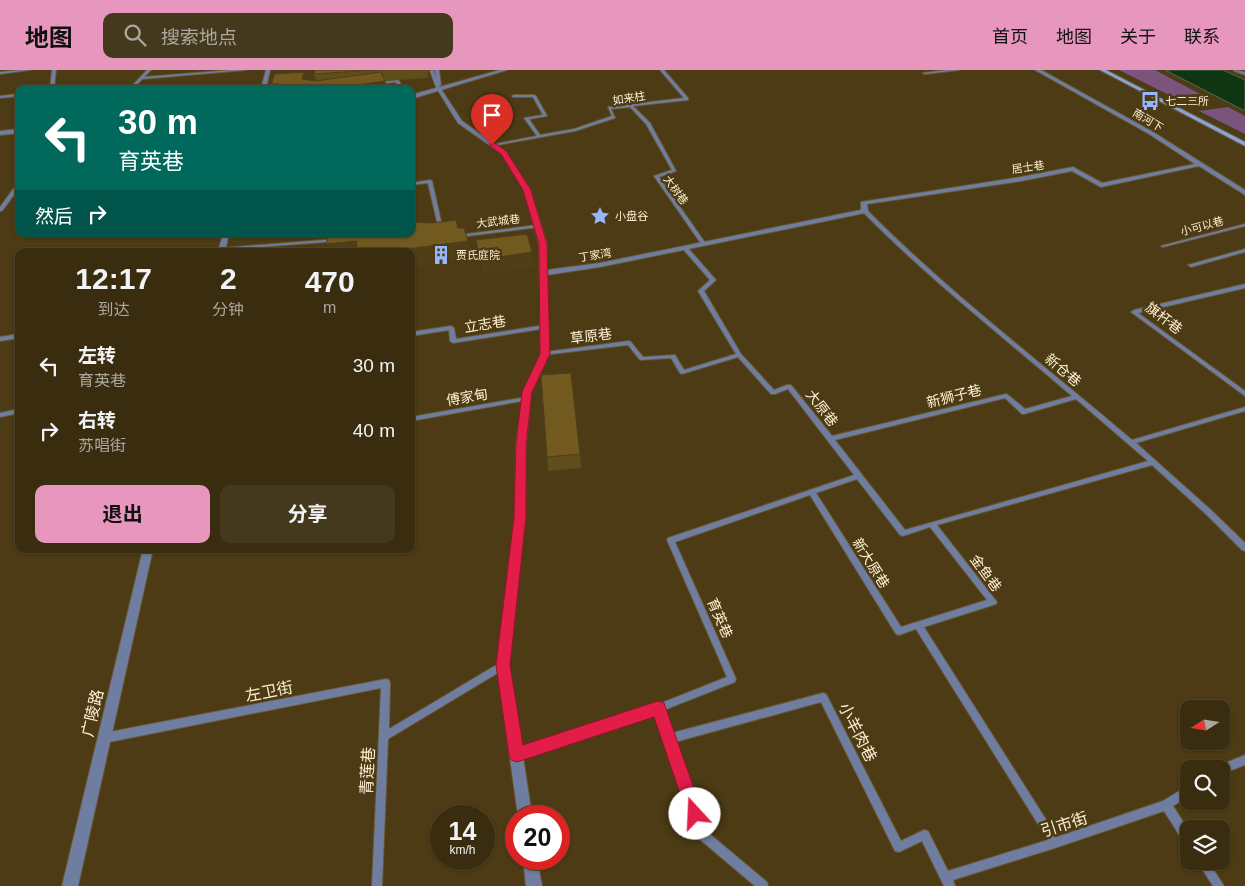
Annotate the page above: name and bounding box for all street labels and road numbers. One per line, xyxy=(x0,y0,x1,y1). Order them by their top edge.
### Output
street label: 如来柱 xyxy=(612,89,646,107)
street label: 南河下 xyxy=(1131,106,1165,134)
street label: 居士巷 xyxy=(1011,159,1045,175)
street label: 大树巷 xyxy=(661,173,691,207)
street label: 大武城巷 xyxy=(475,212,521,230)
street label: 小可以巷 xyxy=(1179,215,1225,237)
street label: 丁家湾 xyxy=(578,246,612,264)
street label: 旗杆巷 xyxy=(1142,299,1186,337)
street label: 立志巷 xyxy=(463,313,507,335)
street label: 草原巷 xyxy=(569,326,613,346)
street label: 新仓巷 xyxy=(1042,350,1084,390)
street label: 新狮子巷 xyxy=(925,381,983,411)
street label: 傅家甸 xyxy=(445,385,489,409)
street label: 大原巷 xyxy=(803,387,841,429)
street label: 新大原巷 xyxy=(849,535,893,591)
street label: 金鱼巷 xyxy=(967,551,1005,595)
street label: 育英巷 xyxy=(704,596,736,640)
street label: 左卫街 xyxy=(244,679,294,704)
street label: 广陵路 xyxy=(79,688,106,738)
street label: 小羊肉巷 xyxy=(835,700,880,765)
street label: 青莲巷 xyxy=(358,747,377,795)
street label: 引市街 xyxy=(1039,809,1090,840)

